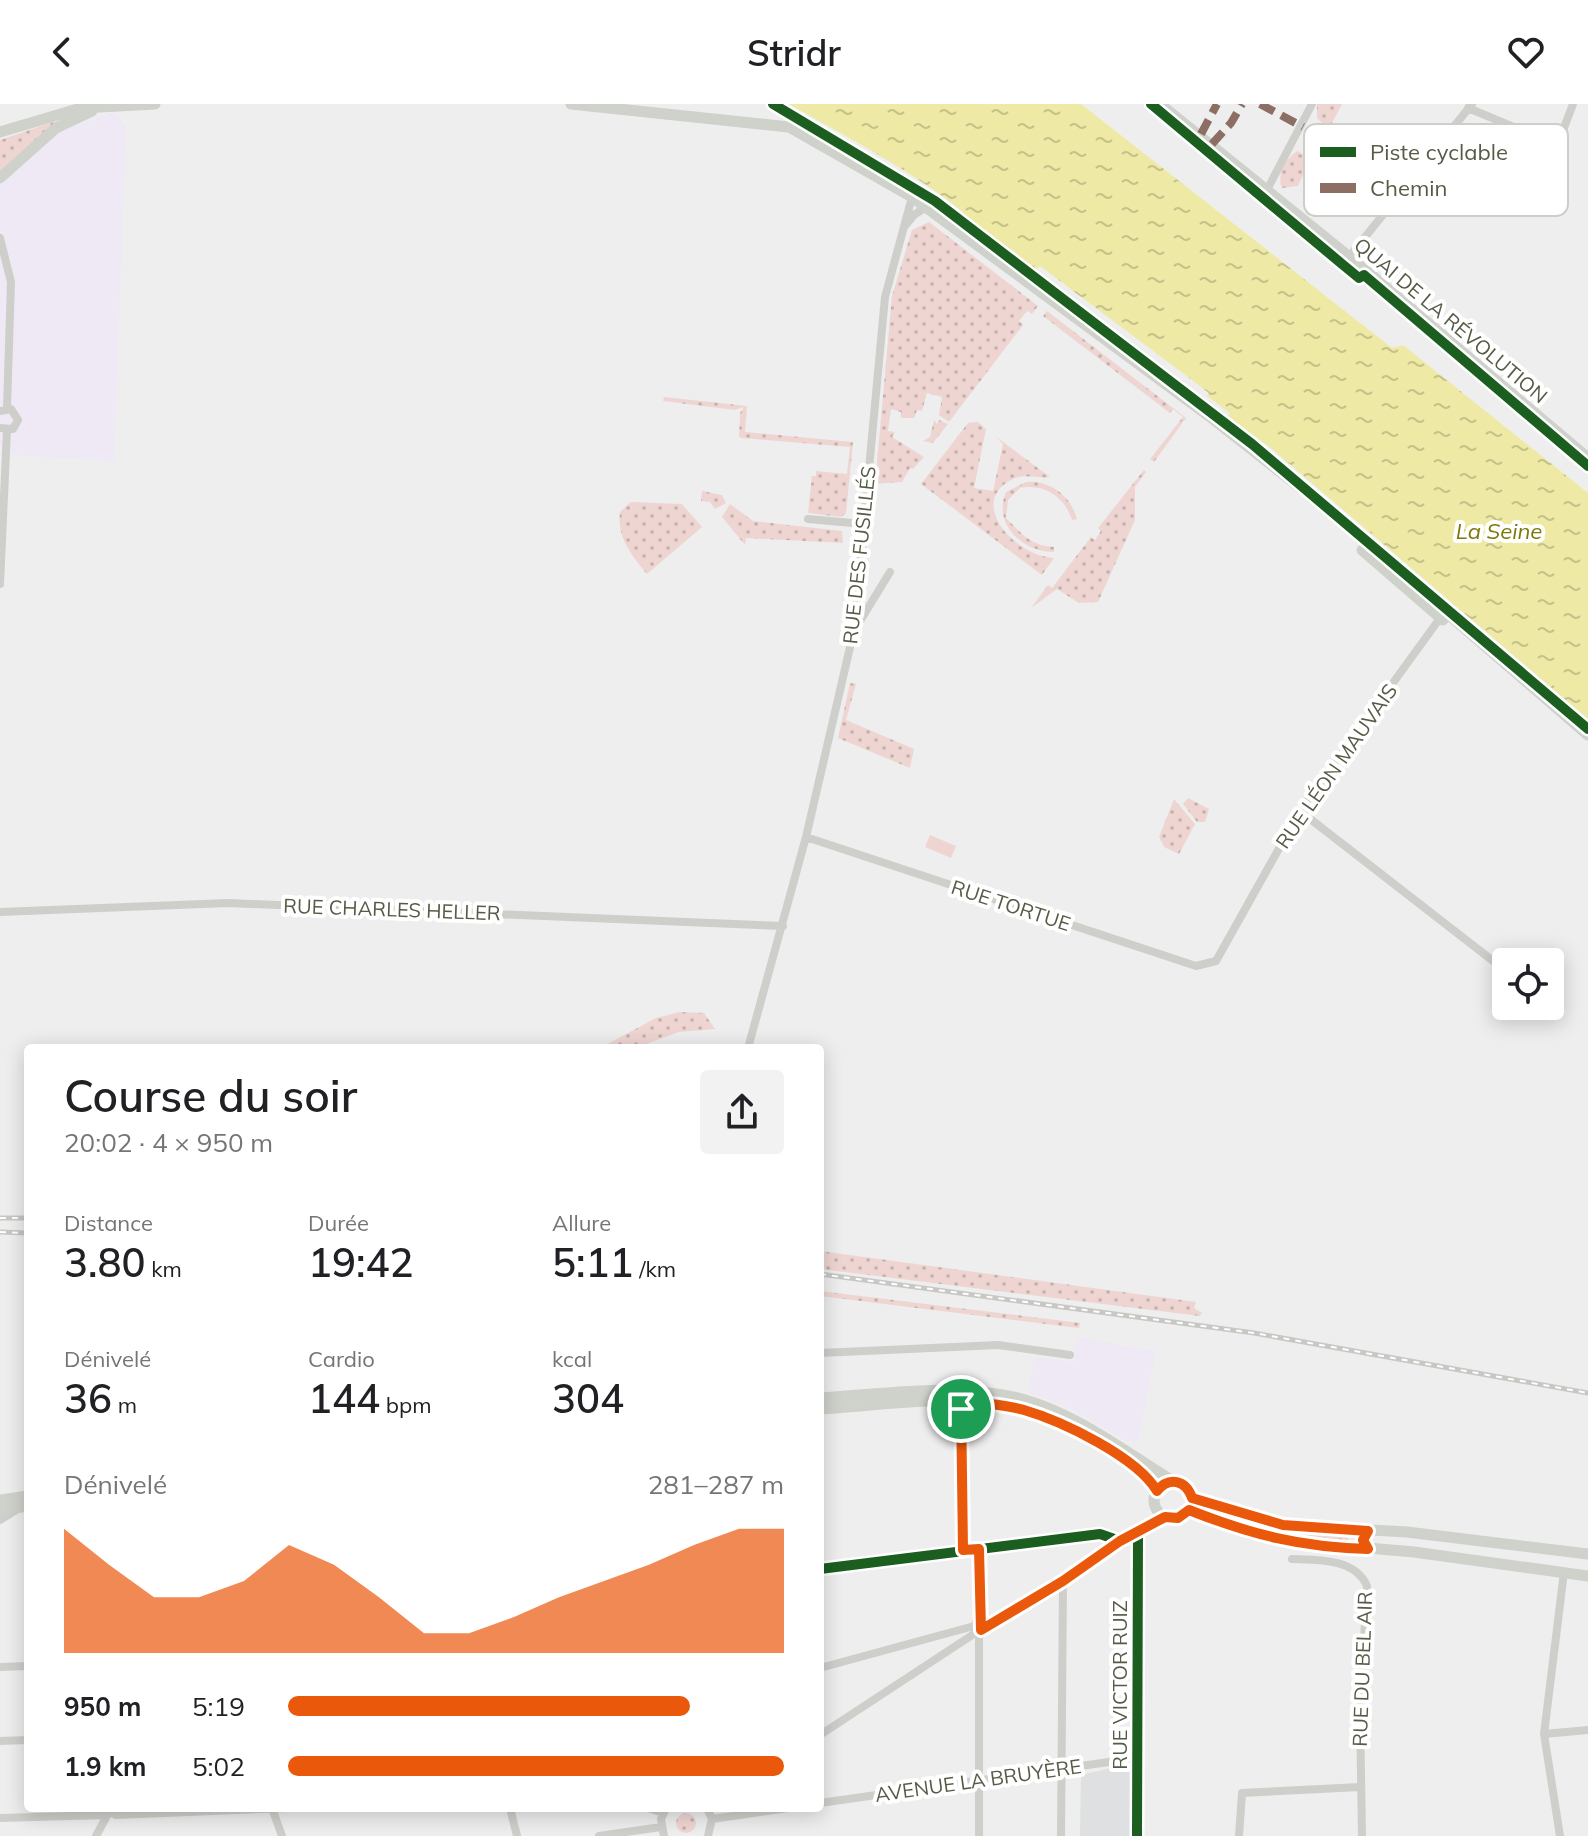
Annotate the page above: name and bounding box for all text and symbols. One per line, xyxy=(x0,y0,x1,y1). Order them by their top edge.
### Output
icon: back xyxy=(40,30,84,74)
text: Stridr xyxy=(747,30,841,75)
icon: heart xyxy=(1504,30,1548,74)
legend xyxy=(1304,124,1568,216)
text: Piste cyclable xyxy=(1370,138,1508,166)
text: Chemin xyxy=(1370,174,1447,202)
street label: QUAI DE LA RÉVOLUTION xyxy=(1349,232,1553,408)
street label: RUE DES FUSILLÉS xyxy=(837,465,881,645)
water label: La Seine xyxy=(1456,517,1542,545)
street label: RUE LÉON MAUVAIS xyxy=(1270,679,1402,853)
street label: RUE TORTUE xyxy=(948,874,1074,936)
street label: RUE CHARLES HELLER xyxy=(283,893,501,925)
map controls xyxy=(1492,948,1564,1020)
button: locate xyxy=(1492,948,1564,1020)
text: Course du soir xyxy=(64,1068,357,1123)
button: share xyxy=(700,1070,784,1154)
text: 20:02 · 4 × 950 m xyxy=(64,1126,273,1159)
text: Distance xyxy=(64,1209,153,1237)
text: Durée xyxy=(308,1209,369,1237)
text: Allure xyxy=(552,1209,611,1237)
text: 3.80 xyxy=(64,1237,145,1287)
text: 19:42 xyxy=(308,1237,413,1287)
text: 5:11 xyxy=(552,1237,633,1287)
text: km xyxy=(145,1255,182,1283)
text: /km xyxy=(633,1255,676,1283)
text: Dénivelé xyxy=(64,1345,151,1373)
text: Cardio xyxy=(308,1345,375,1373)
text: kcal xyxy=(552,1345,592,1373)
text: 36 xyxy=(64,1373,112,1423)
text: 144 xyxy=(308,1373,380,1423)
text: 304 xyxy=(552,1373,624,1423)
pin xyxy=(927,1375,995,1443)
icon: arrive xyxy=(939,1387,983,1431)
text: m xyxy=(112,1391,137,1419)
text: bpm xyxy=(380,1391,431,1419)
text: Dénivelé xyxy=(64,1468,167,1501)
text: 281–287 m xyxy=(648,1468,784,1501)
street label: RUE DU BEL AIR xyxy=(1347,1591,1377,1747)
street label: RUE VICTOR RUIZ xyxy=(1107,1600,1132,1770)
text: 950 m xyxy=(64,1690,141,1723)
text: 5:19 xyxy=(192,1690,245,1723)
text: 1.9 km xyxy=(64,1750,147,1783)
text: 5:02 xyxy=(192,1750,245,1783)
street label: AVENUE LA BRUYÈRE xyxy=(873,1753,1083,1807)

